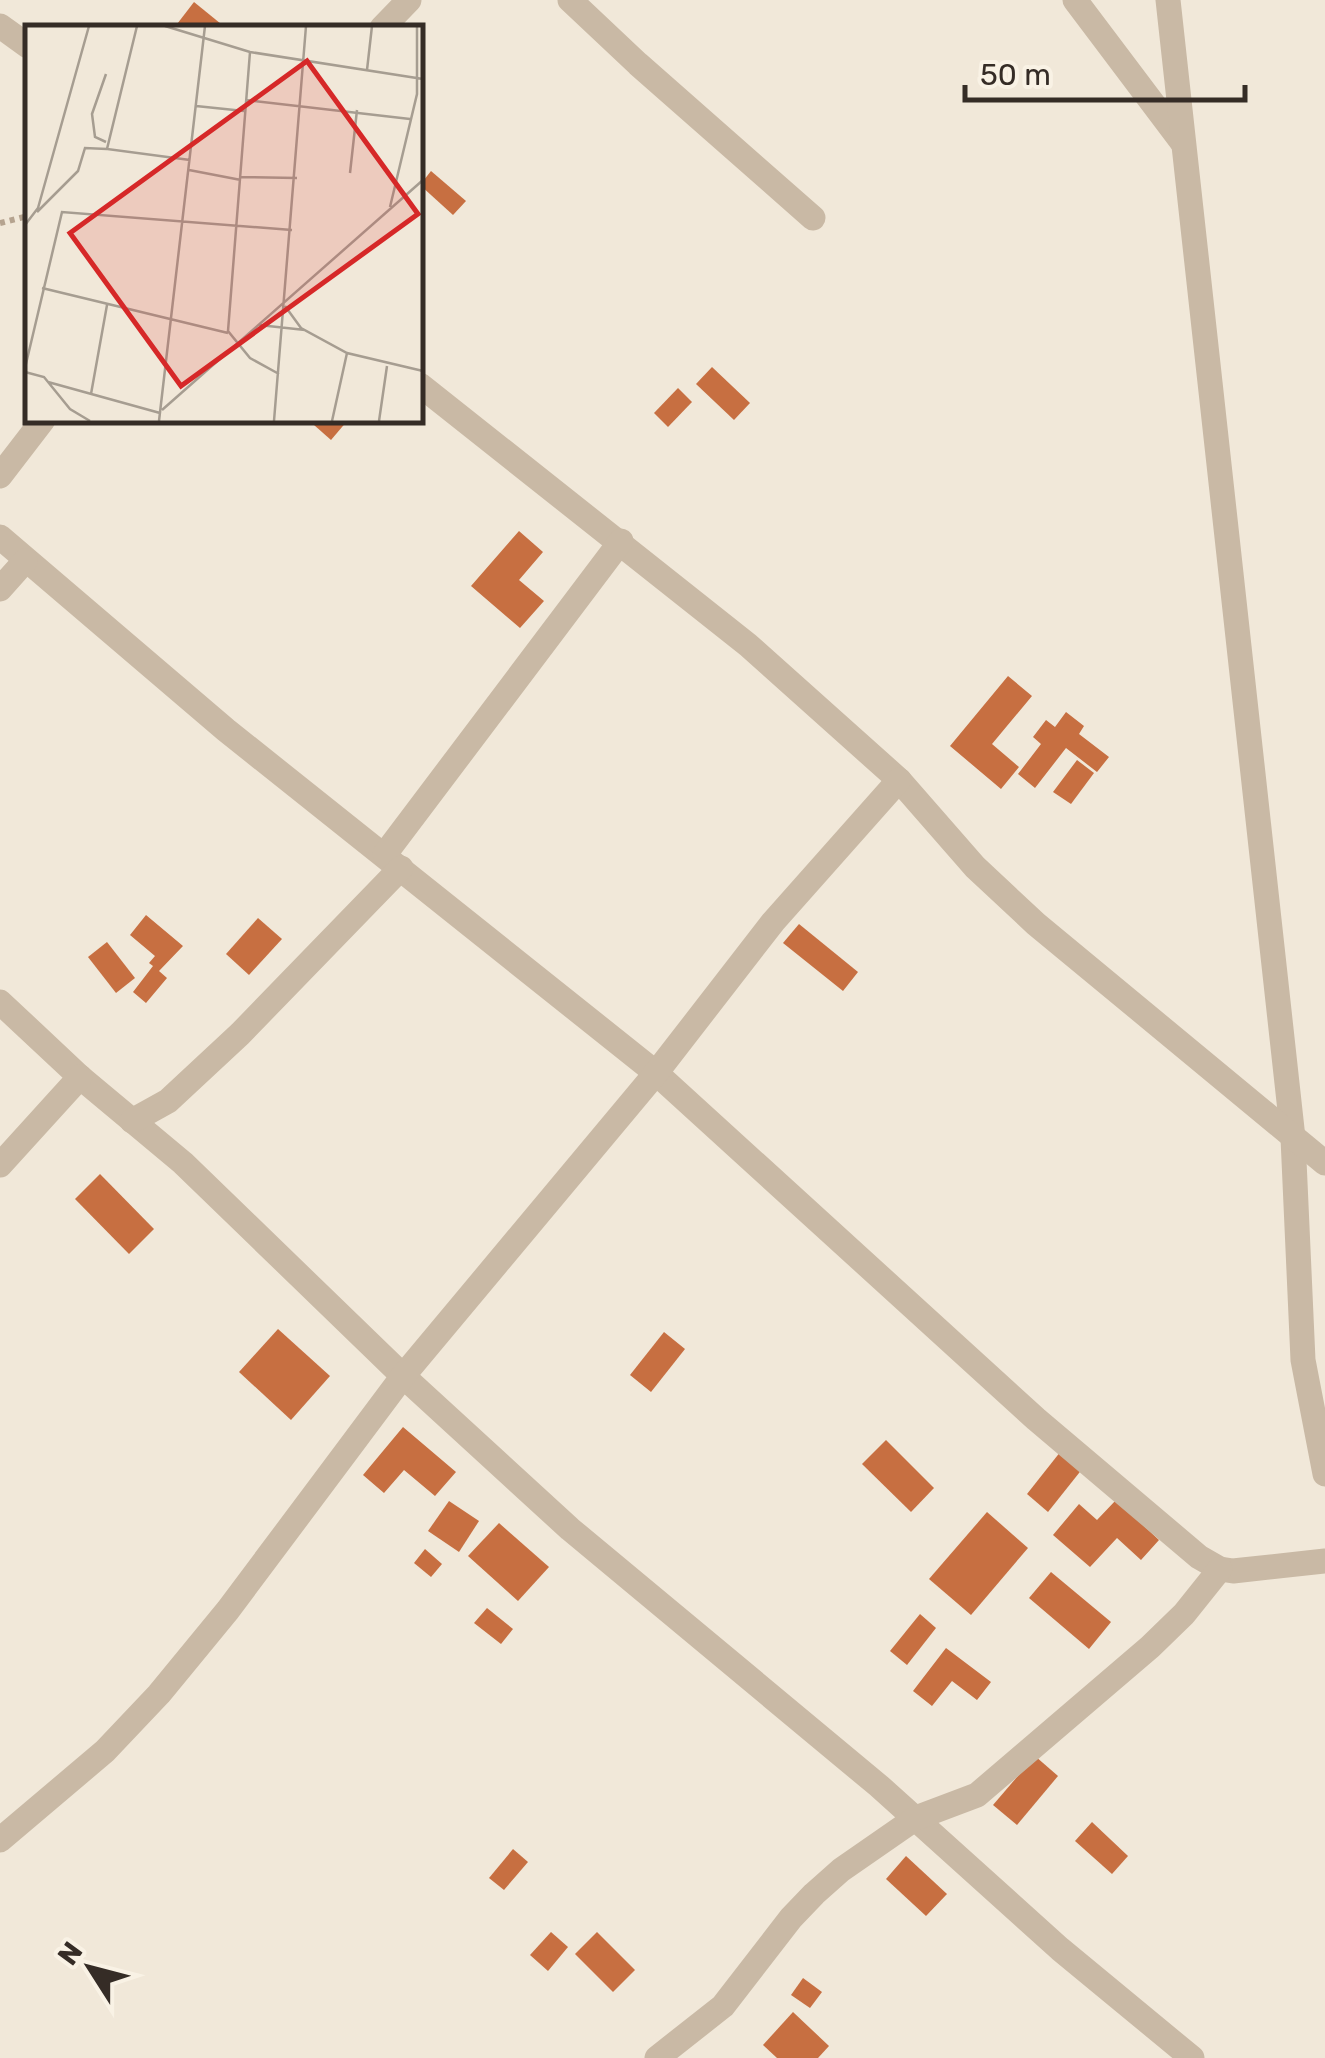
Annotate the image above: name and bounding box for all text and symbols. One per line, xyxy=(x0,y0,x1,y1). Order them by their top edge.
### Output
inset map xyxy=(25,25,422,422)
scale bar xyxy=(965,40,1245,102)
text: 50 m xyxy=(980,57,1051,93)
north arrow xyxy=(40,1918,140,2018)
text: N xyxy=(51,1936,89,1971)

